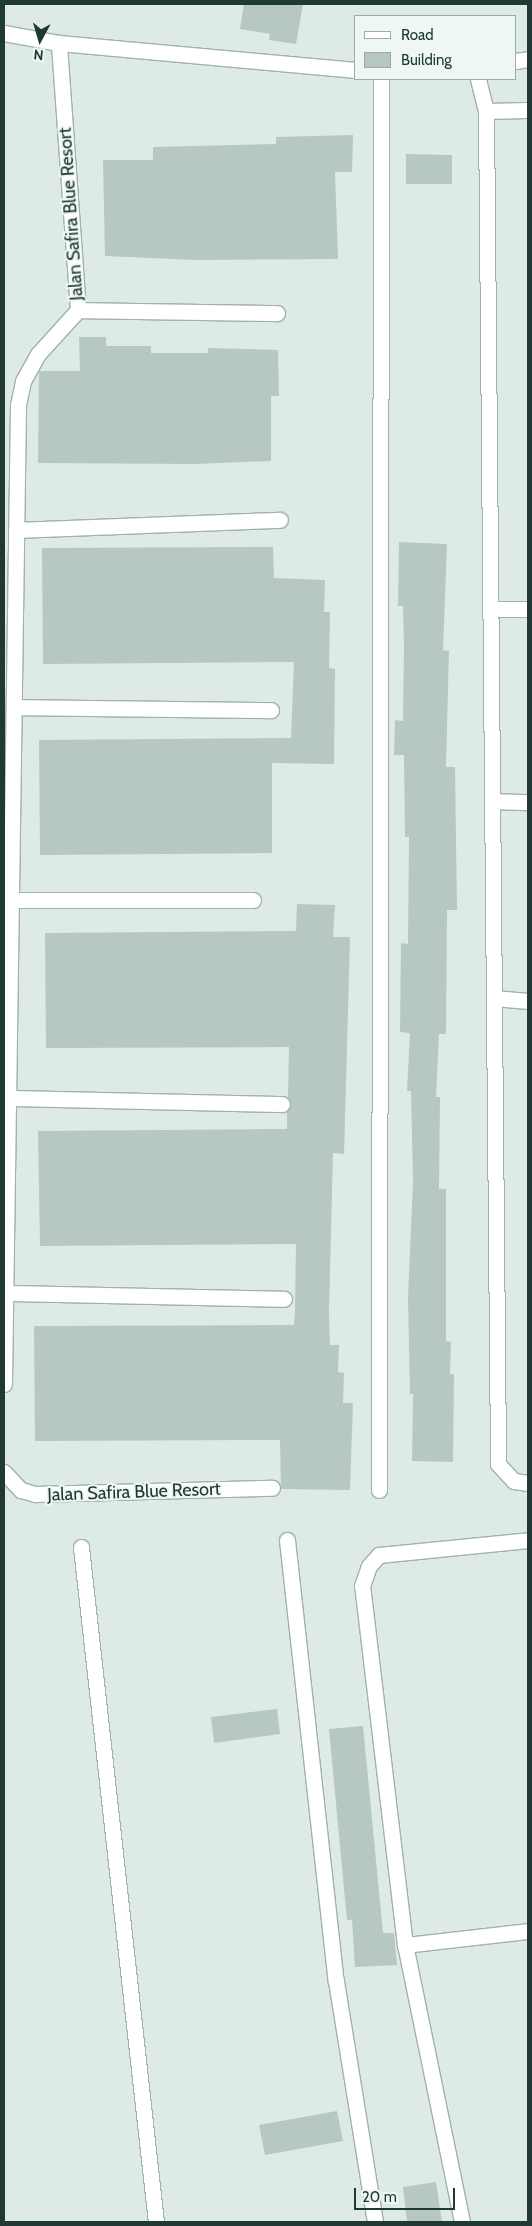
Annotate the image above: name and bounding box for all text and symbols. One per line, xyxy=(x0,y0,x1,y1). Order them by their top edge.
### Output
north arrow xyxy=(15,15,65,65)
legend xyxy=(354,15,517,80)
text: Road xyxy=(401,26,434,44)
text: N xyxy=(33,45,44,64)
text: Building xyxy=(401,51,452,69)
street label: Jalan Safira Blue Resort xyxy=(54,127,88,301)
street label: Jalan Safira Blue Resort xyxy=(47,1478,221,1506)
scale bar xyxy=(357,2178,458,2210)
text: 20 m xyxy=(362,2188,397,2206)

